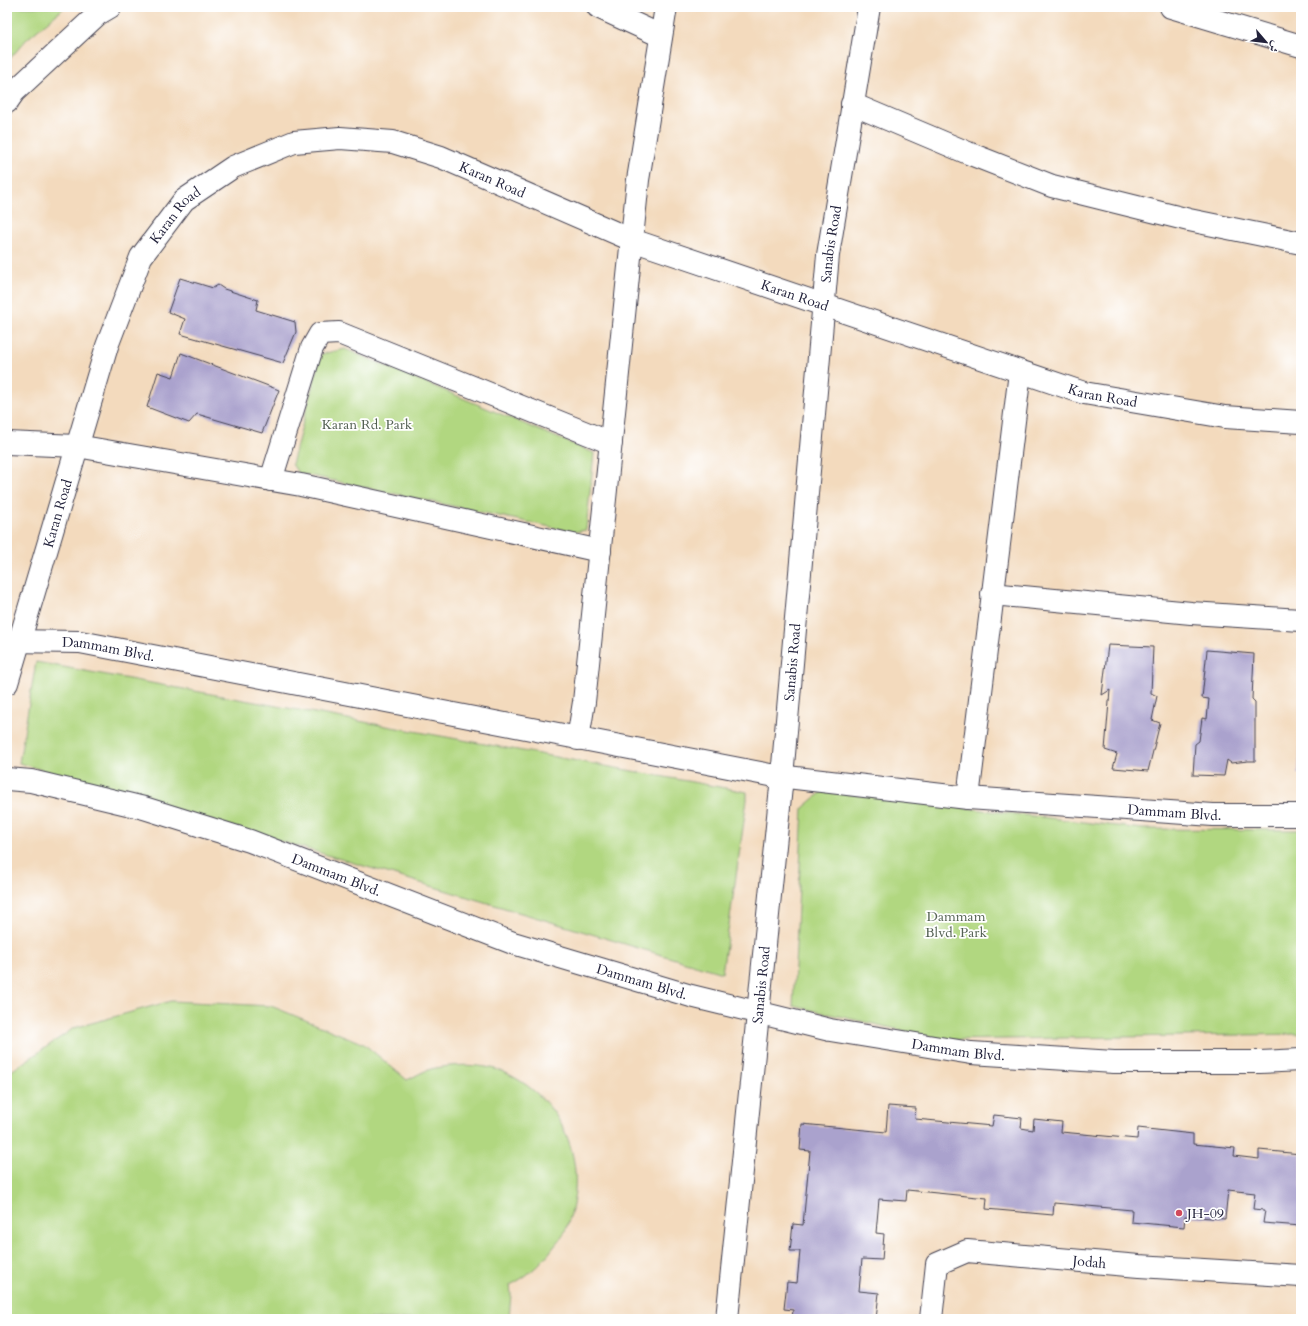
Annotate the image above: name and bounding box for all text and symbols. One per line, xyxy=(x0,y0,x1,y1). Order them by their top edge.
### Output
north arrow xyxy=(1246,22,1286,62)
text: ش xyxy=(1265,38,1284,55)
street label: Karan Road xyxy=(457,157,529,202)
street label: Karan Road xyxy=(145,182,205,247)
street label: Sanabis Road xyxy=(816,203,846,283)
street label: Karan Road xyxy=(759,275,832,316)
street label: Karan Road xyxy=(1065,379,1139,411)
park label: Karan Rd. Park xyxy=(322,415,413,434)
street label: Karan Road xyxy=(38,476,77,550)
street label: Sanabis Road xyxy=(779,622,805,702)
street label: Dammam Blvd. xyxy=(62,632,156,666)
street label: Dammam Blvd. xyxy=(1127,800,1221,825)
street label: Dammam Blvd. xyxy=(289,849,384,900)
park label: Dammam Blvd. Park xyxy=(925,907,987,942)
street label: Sanabis Road xyxy=(748,945,774,1024)
street label: Dammam Blvd. xyxy=(594,959,690,1004)
street label: Dammam Blvd. xyxy=(910,1034,1005,1065)
place label: JH-09 xyxy=(1185,1204,1224,1223)
marker: JH-09 xyxy=(1174,1208,1184,1218)
street label: Jodah xyxy=(1070,1251,1107,1273)

